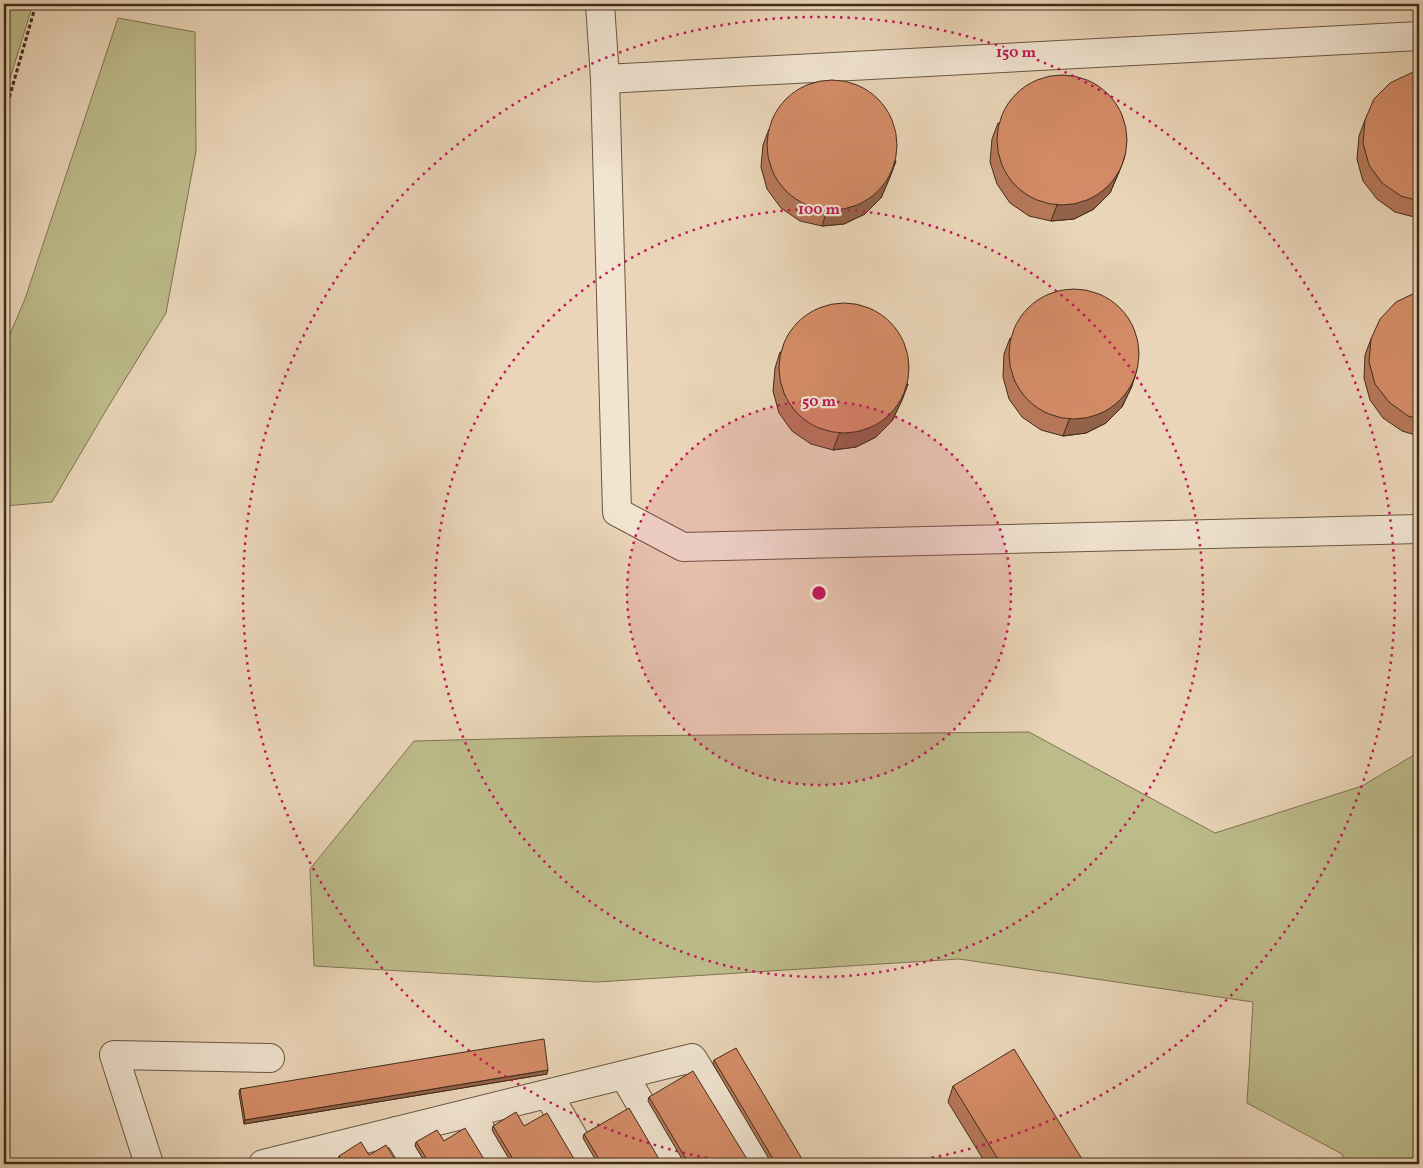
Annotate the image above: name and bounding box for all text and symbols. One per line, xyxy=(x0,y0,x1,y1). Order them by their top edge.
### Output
text: 150 m xyxy=(996,43,1036,64)
text: 100 m xyxy=(798,200,841,221)
text: 50 m xyxy=(802,392,836,413)
centre of rings xyxy=(810,584,828,602)

